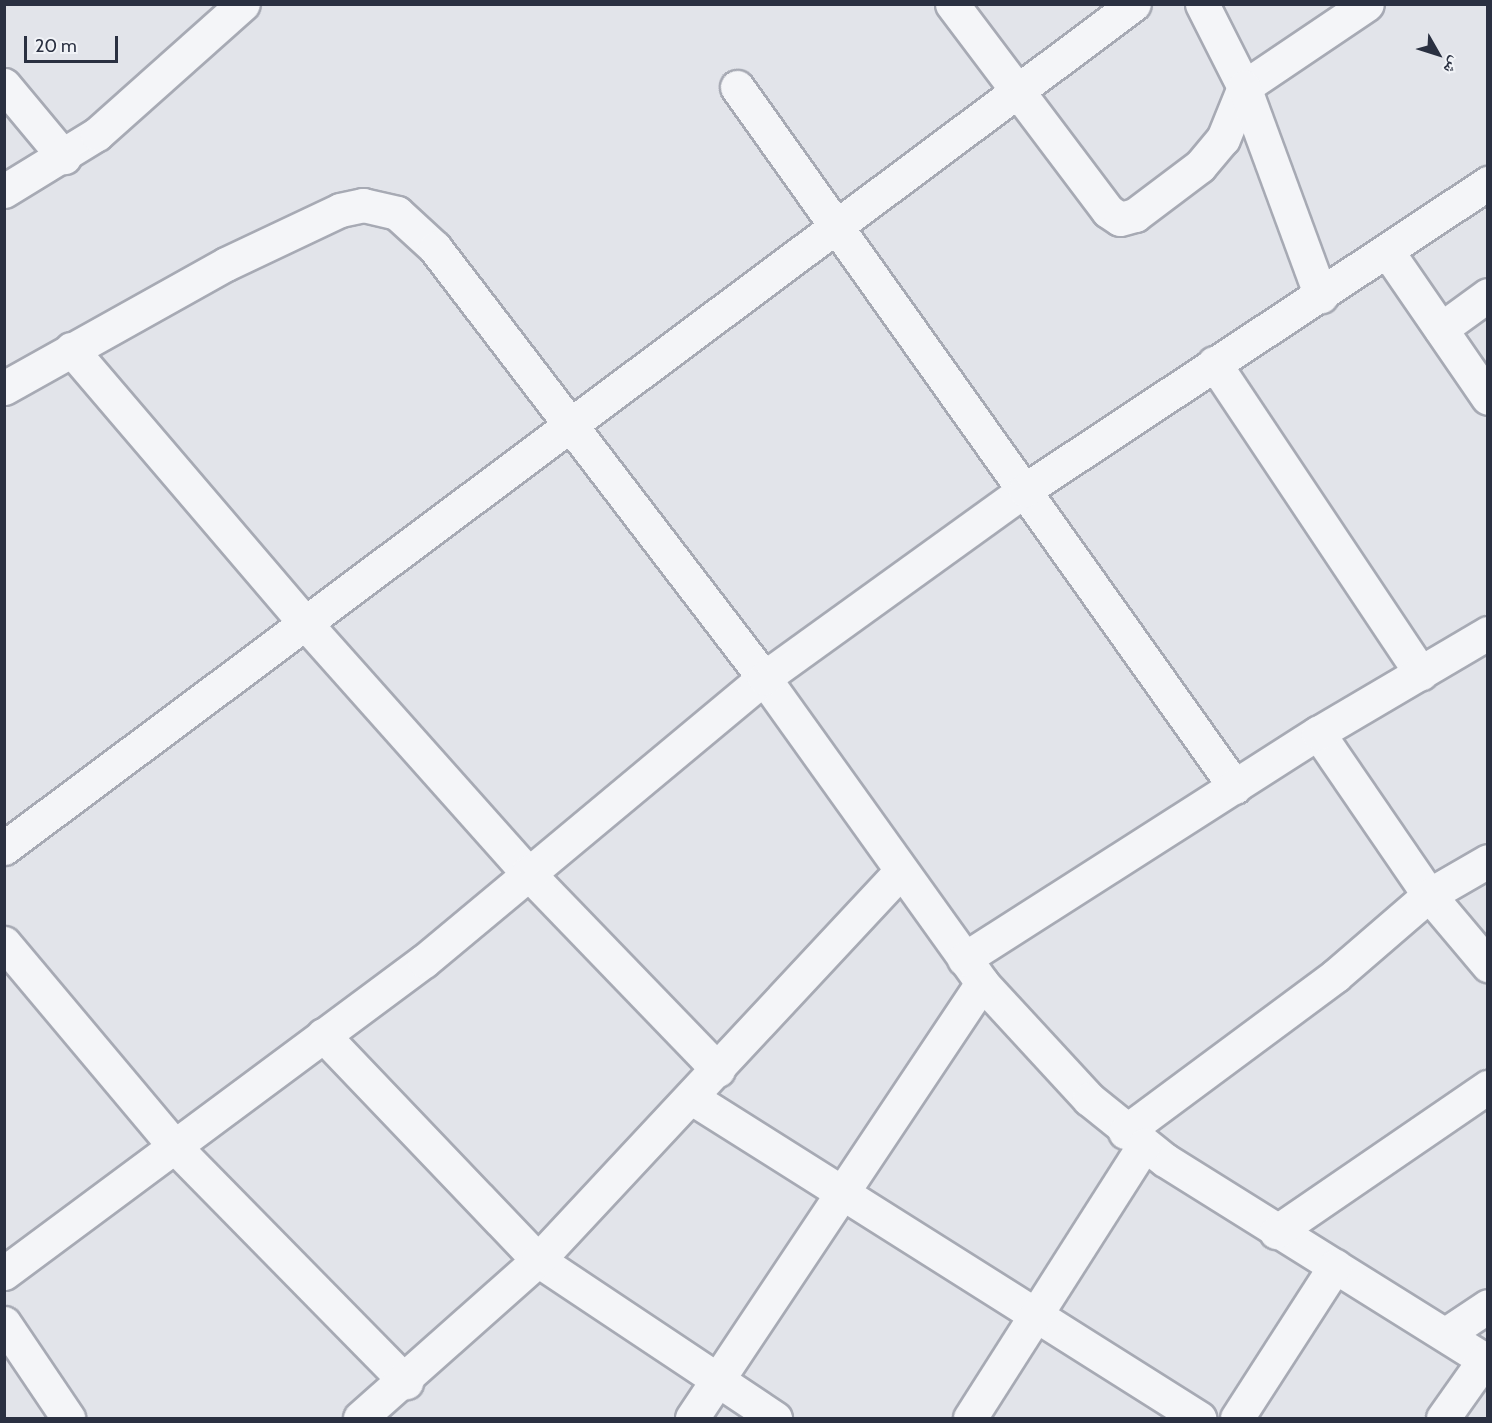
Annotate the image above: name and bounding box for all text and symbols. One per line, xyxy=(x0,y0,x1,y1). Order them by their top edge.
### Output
scale bar xyxy=(27,24,122,62)
north arrow xyxy=(1408,24,1468,84)
text: 20 m xyxy=(35,35,77,57)
text: ش xyxy=(1440,53,1465,78)

